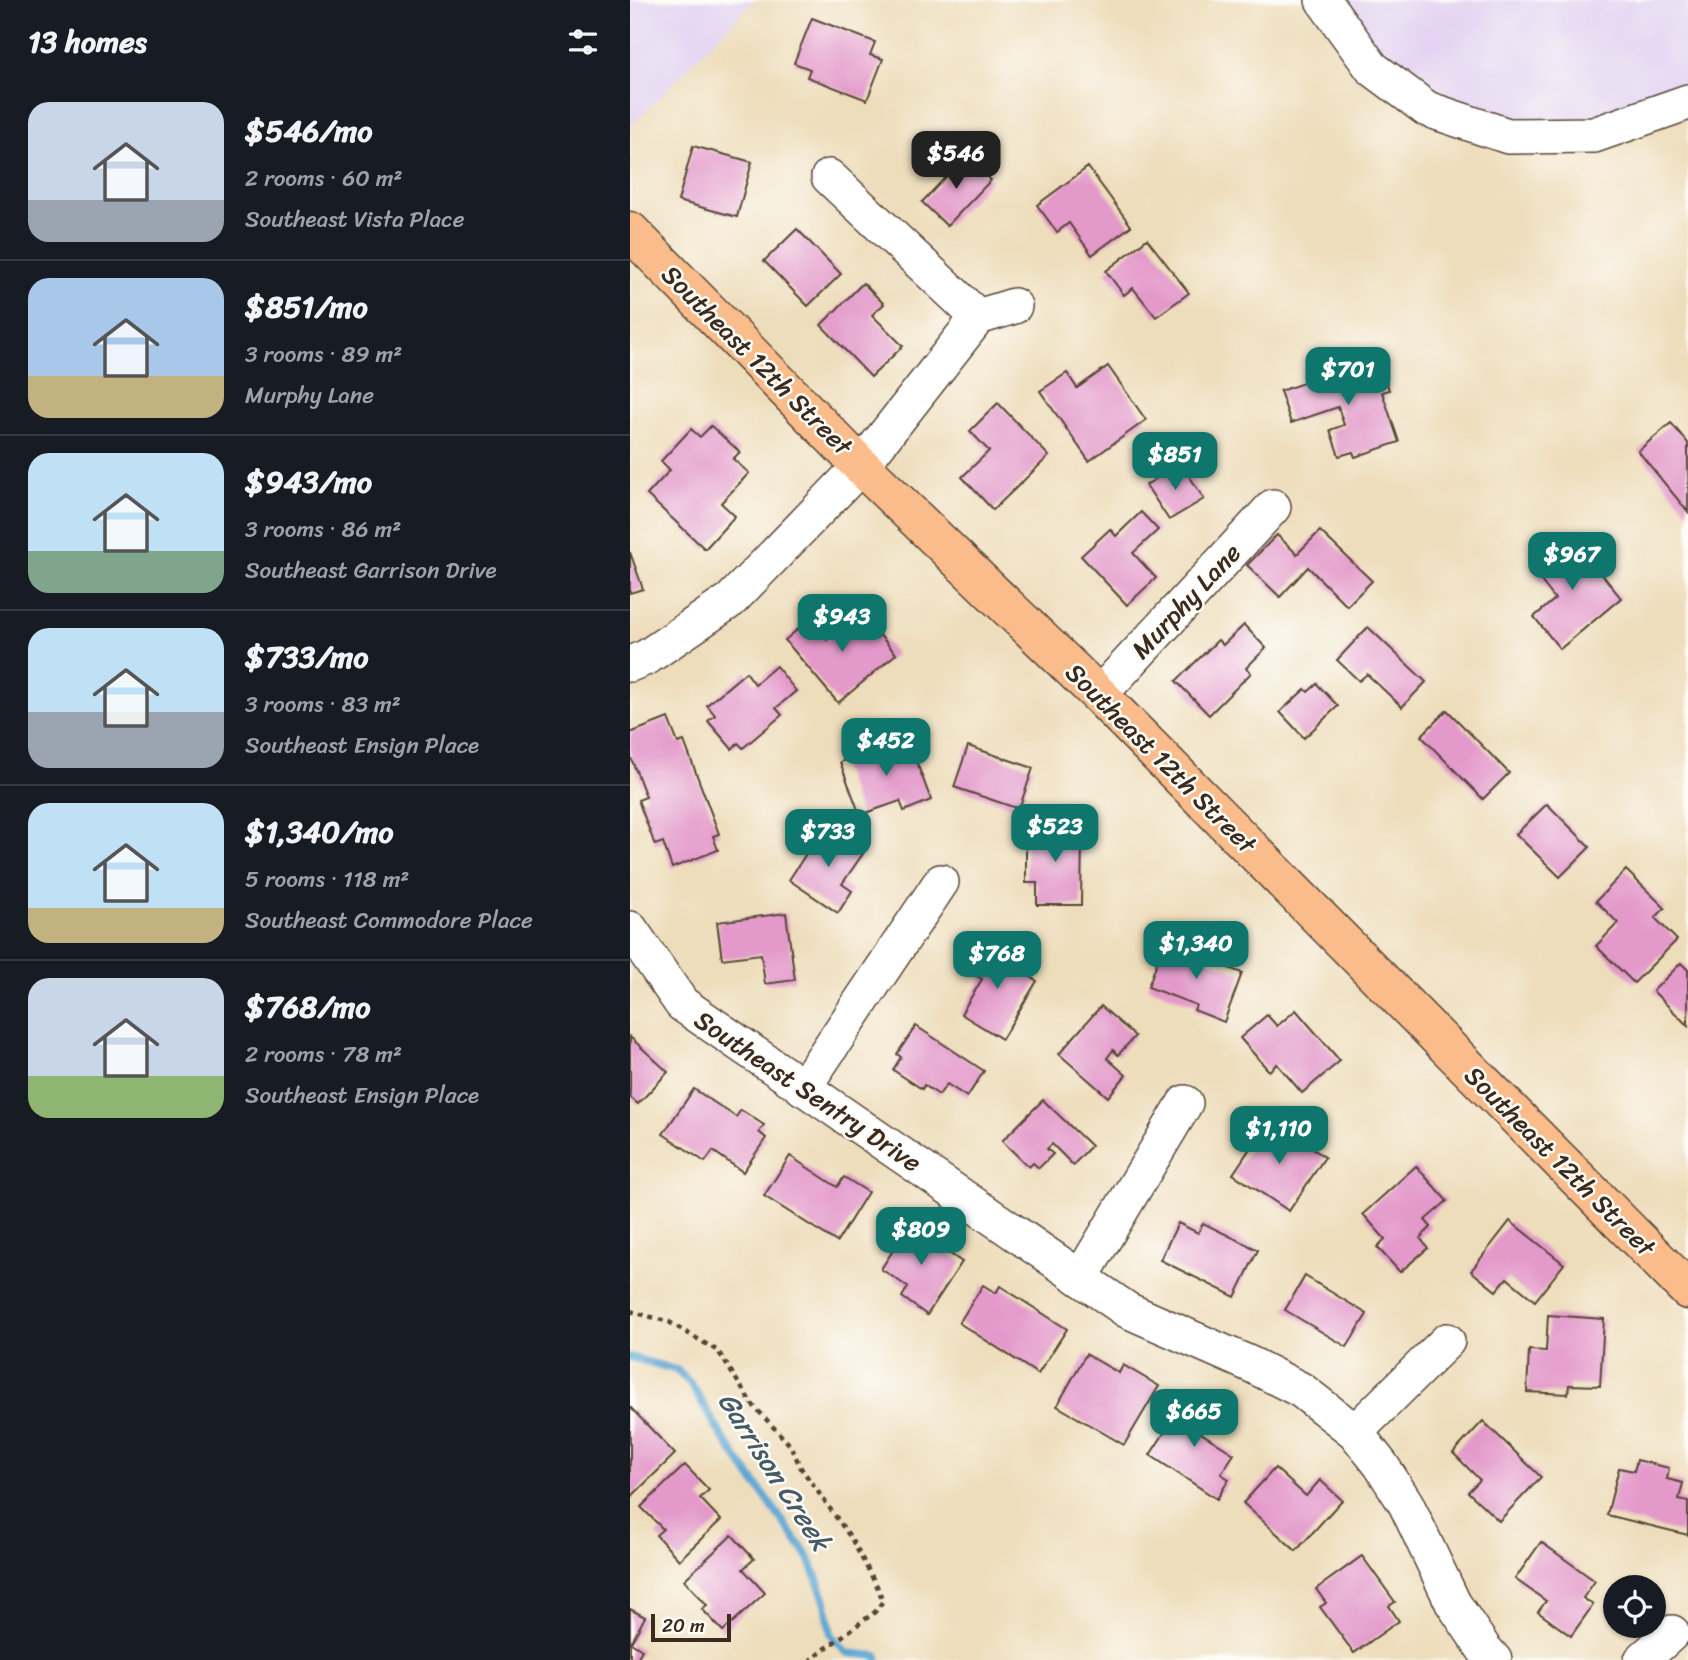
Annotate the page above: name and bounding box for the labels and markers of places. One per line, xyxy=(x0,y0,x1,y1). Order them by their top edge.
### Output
pin: $546 xyxy=(915,132,997,191)
pin: $701 xyxy=(1307,348,1389,407)
pin: $851 xyxy=(1134,433,1216,492)
pin: $967 xyxy=(1531,532,1613,592)
pin: $943 xyxy=(801,594,883,654)
pin: $452 xyxy=(845,718,927,778)
pin: $523 xyxy=(1014,804,1096,864)
pin: $733 xyxy=(787,810,869,869)
pin: $1,340 xyxy=(1139,922,1253,981)
pin: $768 xyxy=(956,932,1038,991)
pin: $1,110 xyxy=(1222,1106,1336,1166)
pin: $809 xyxy=(880,1208,962,1267)
pin: $665 xyxy=(1153,1390,1235,1449)

